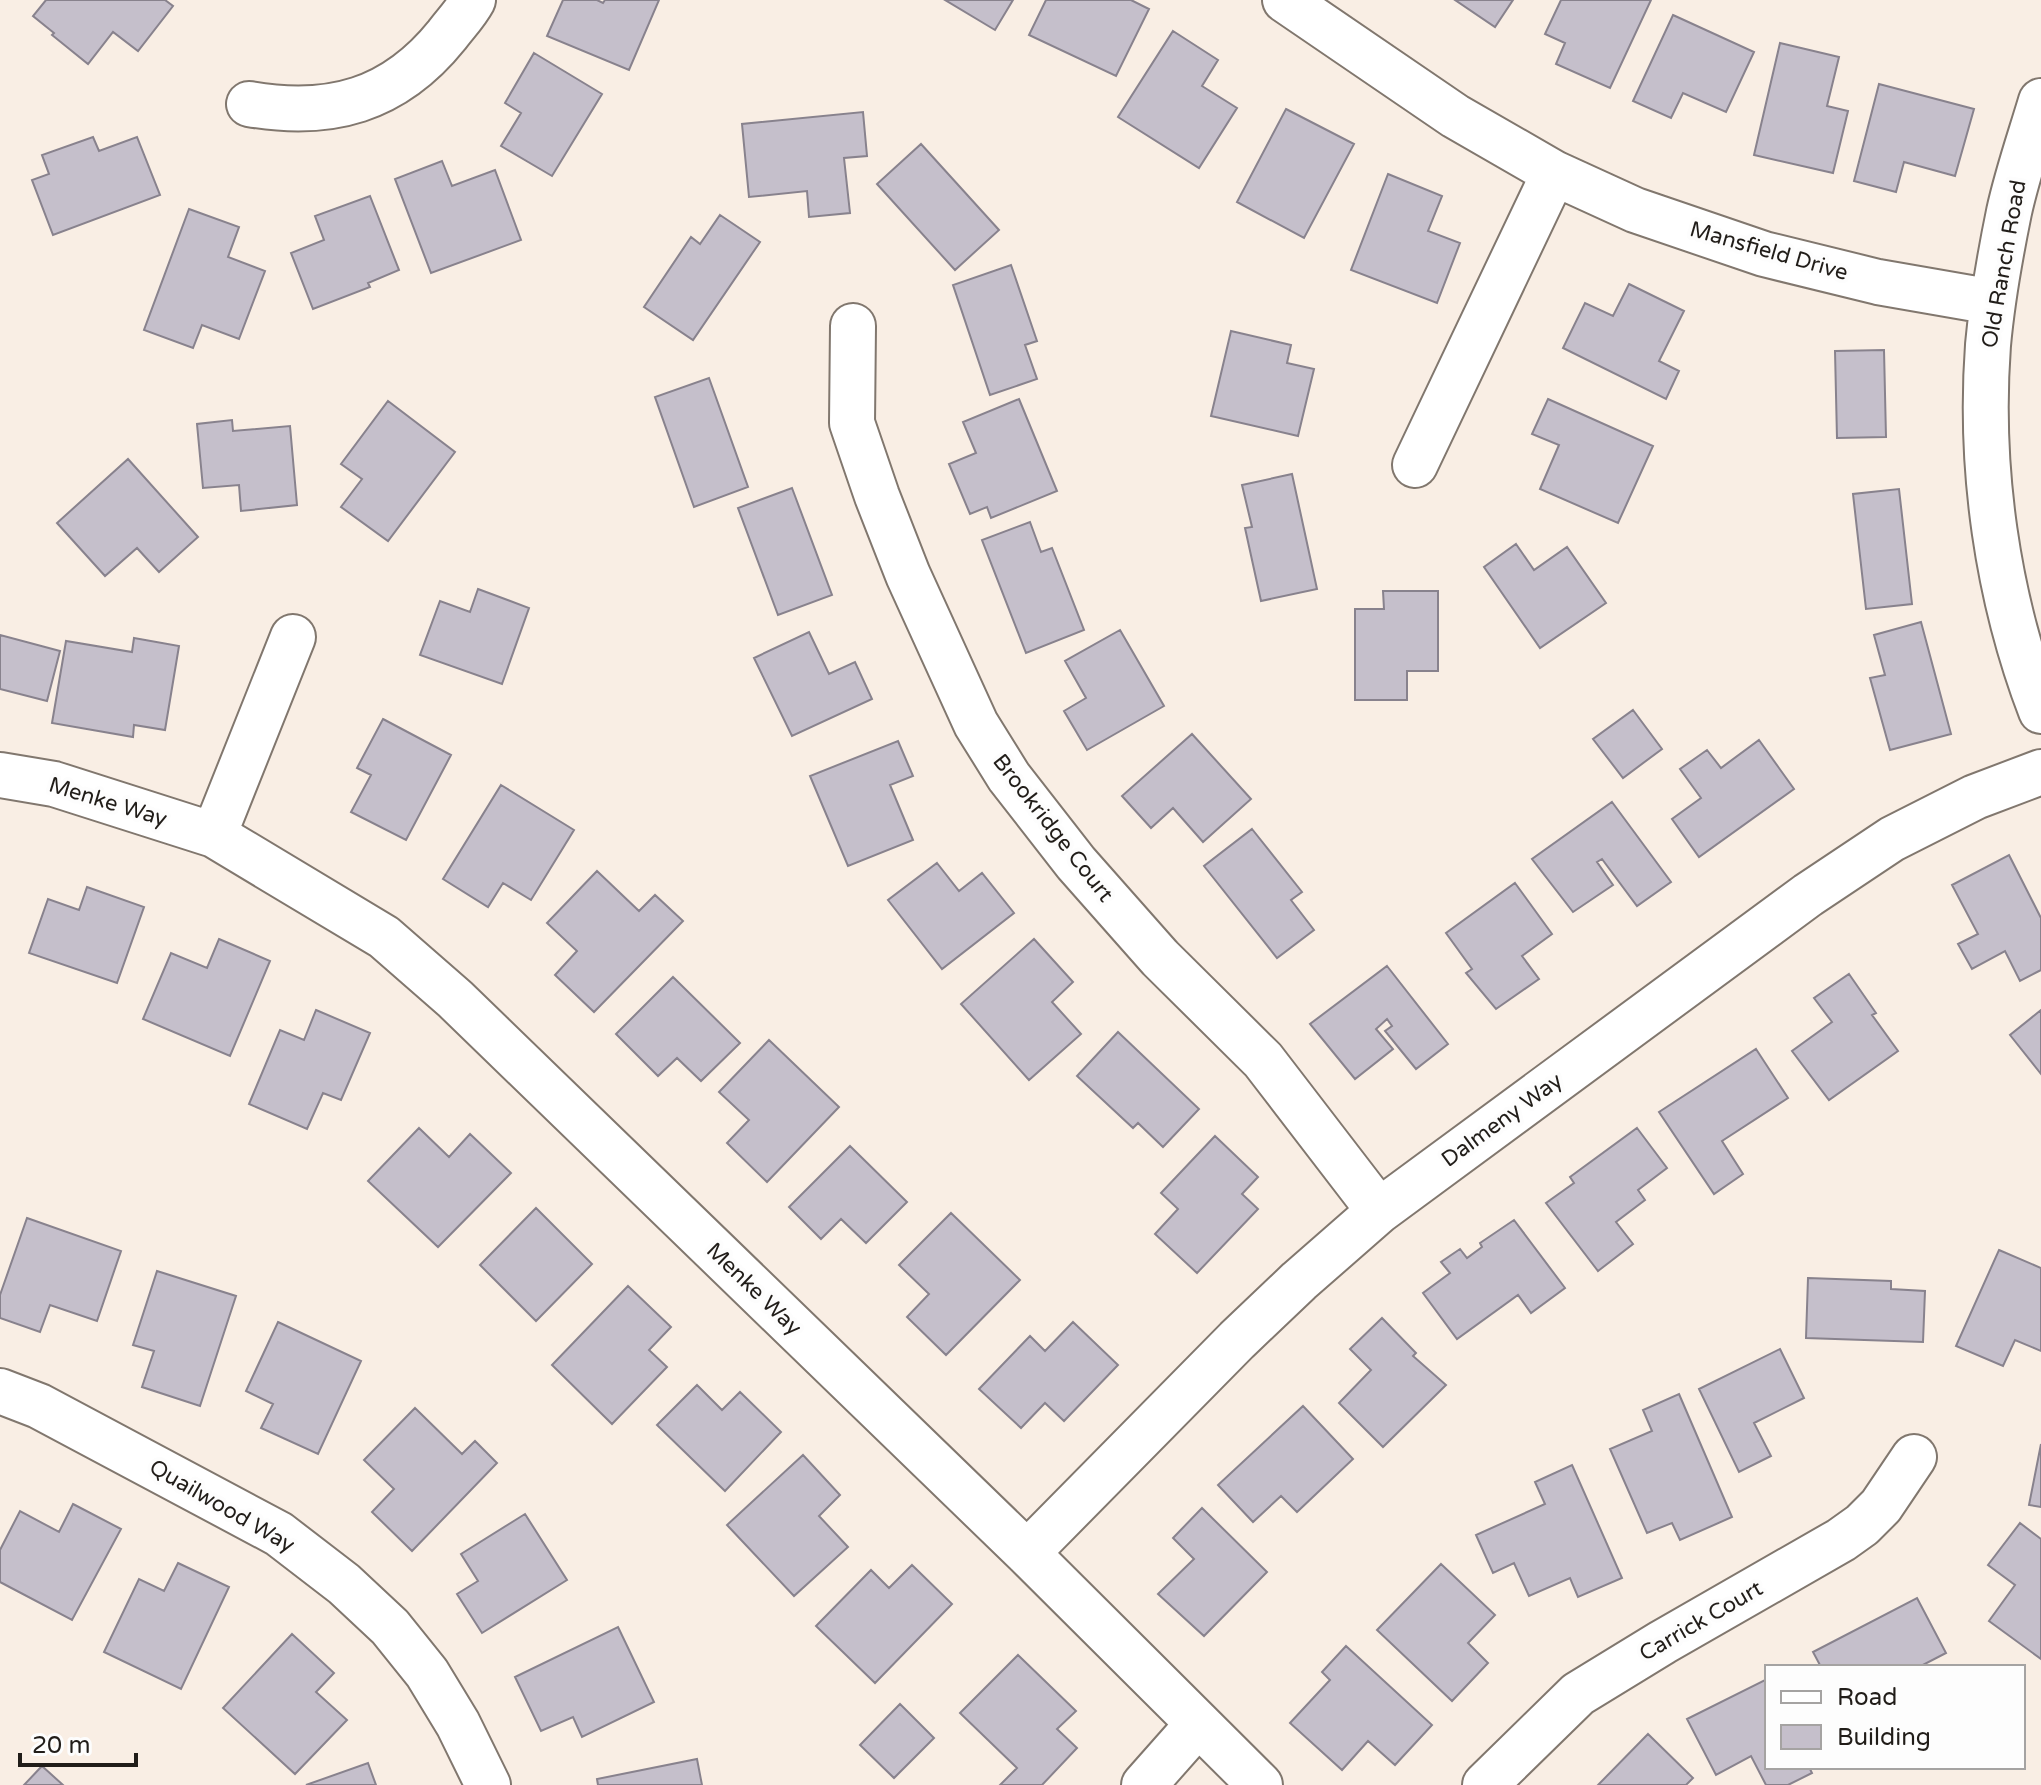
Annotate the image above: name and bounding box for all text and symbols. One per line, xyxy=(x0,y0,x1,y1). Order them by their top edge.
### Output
street label: Old Ranch Road xyxy=(1976,178,2032,350)
street label: Mansfield Drive xyxy=(1687,216,1851,286)
street label: Brookridge Court xyxy=(987,749,1119,907)
street label: Menke Way xyxy=(46,772,170,832)
street label: Dalmeny Way xyxy=(1437,1067,1568,1173)
street label: Menke Way xyxy=(701,1237,807,1341)
street label: Quailwood Way xyxy=(145,1454,299,1558)
street label: Carrick Court xyxy=(1635,1575,1767,1667)
legend xyxy=(1765,1665,2025,1769)
text: Road xyxy=(1837,1683,1897,1712)
scale bar xyxy=(20,1717,136,1767)
text: Building xyxy=(1837,1723,1931,1752)
text: 20 m xyxy=(32,1731,90,1760)

